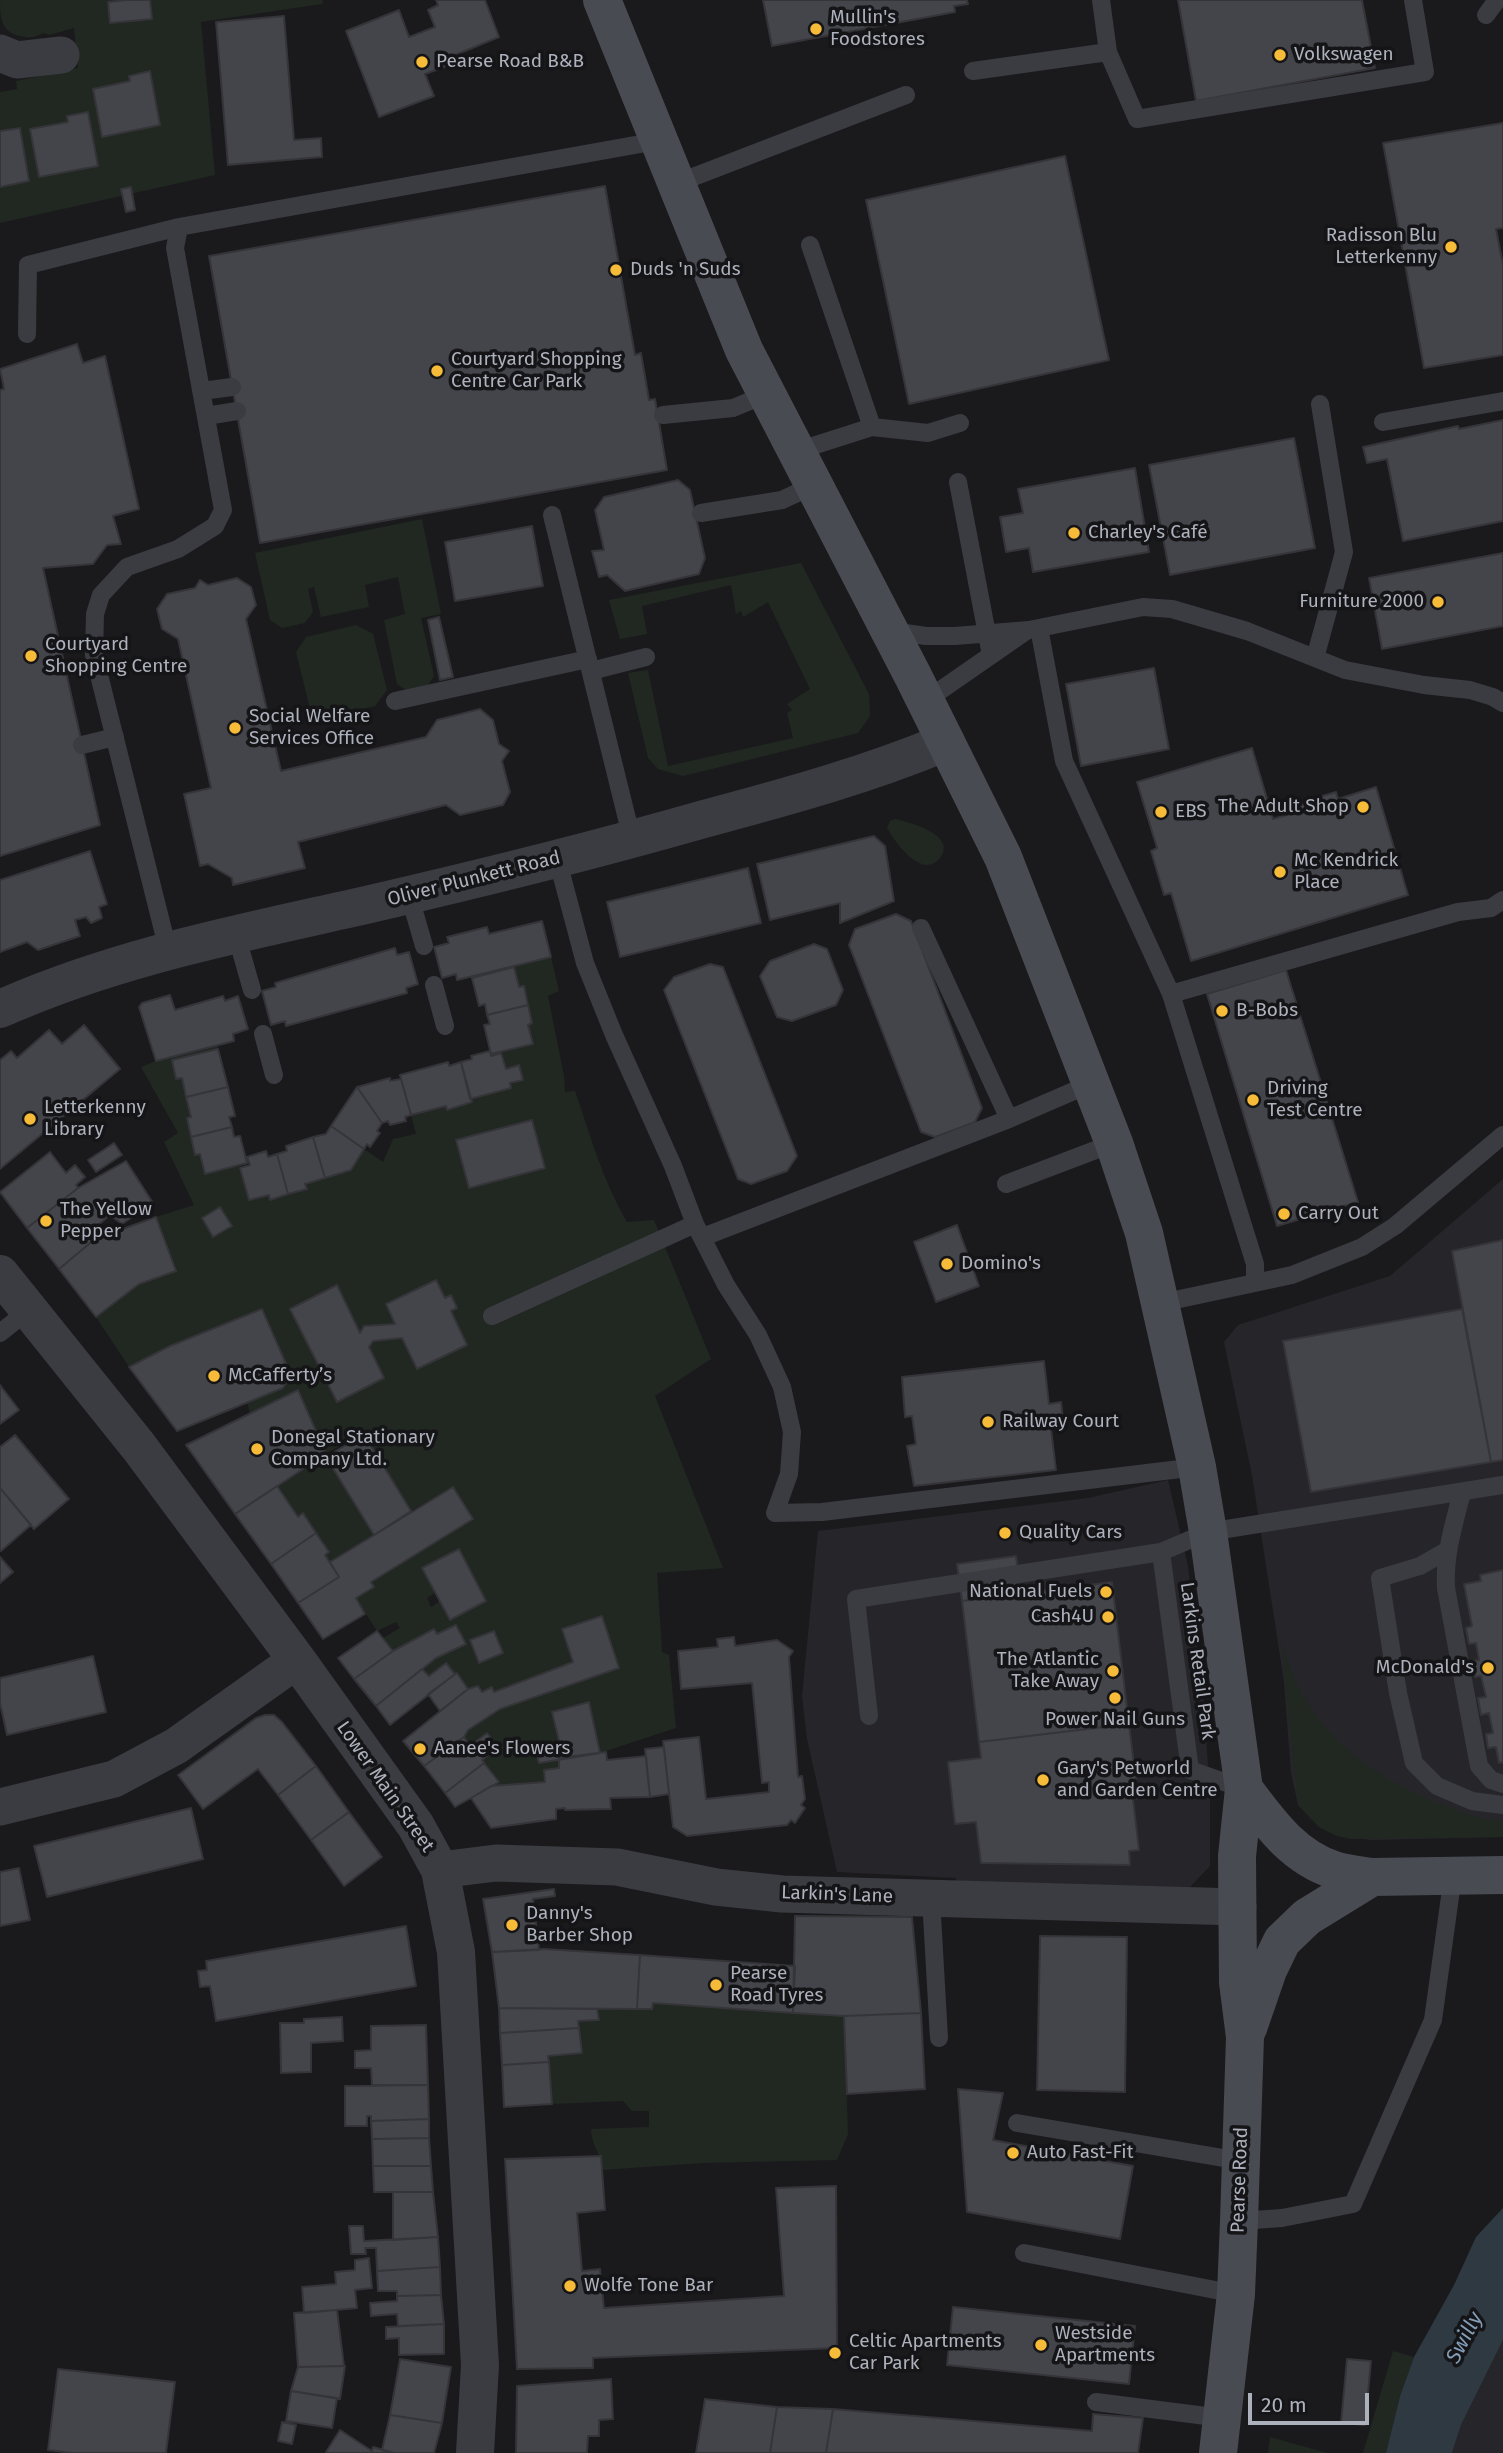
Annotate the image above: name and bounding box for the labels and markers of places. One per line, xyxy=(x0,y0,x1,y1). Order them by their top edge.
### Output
place label: Mullin's Foodstores xyxy=(830,7,925,51)
marker: Mullin's Foodstores xyxy=(808,21,824,37)
place label: Volkswagen xyxy=(1294,44,1394,66)
marker: Volkswagen xyxy=(1272,47,1288,63)
place label: Pearse Road B&B xyxy=(436,51,584,73)
marker: Pearse Road B&B xyxy=(414,54,430,70)
place label: Radisson Blu Letterkenny xyxy=(1326,225,1437,269)
marker: Radisson Blu Letterkenny xyxy=(1443,239,1459,255)
place label: Duds 'n Suds xyxy=(630,259,741,281)
marker: Duds 'n Suds xyxy=(608,262,624,278)
place label: Courtyard Shopping Centre Car Park xyxy=(451,349,622,393)
marker: Courtyard Shopping Centre Car Park xyxy=(429,363,445,379)
place label: Charley's Café xyxy=(1088,522,1208,544)
marker: Charley's Café xyxy=(1066,525,1082,541)
place label: Furniture 2000 xyxy=(1299,591,1424,613)
marker: Furniture 2000 xyxy=(1430,594,1446,610)
place label: Courtyard Shopping Centre xyxy=(45,634,187,678)
marker: Courtyard Shopping Centre xyxy=(23,648,39,664)
place label: Social Welfare Services Office xyxy=(249,706,374,750)
marker: Social Welfare Services Office xyxy=(227,720,243,736)
place label: The Adult Shop xyxy=(1218,796,1349,818)
marker: The Adult Shop xyxy=(1355,799,1371,815)
place label: EBS xyxy=(1175,801,1207,823)
marker: EBS xyxy=(1153,804,1169,820)
place label: Mc Kendrick Place xyxy=(1294,850,1398,894)
marker: Mc Kendrick Place xyxy=(1272,864,1288,880)
place label: B-Bobs xyxy=(1236,1000,1298,1022)
marker: B-Bobs xyxy=(1214,1003,1230,1019)
place label: Driving Test Centre xyxy=(1267,1078,1363,1122)
marker: Driving Test Centre xyxy=(1245,1092,1261,1108)
place label: Letterkenny Library xyxy=(44,1097,146,1141)
marker: Letterkenny Library xyxy=(22,1111,38,1127)
place label: The Yellow Pepper xyxy=(60,1199,152,1243)
place label: Carry Out xyxy=(1298,1203,1379,1225)
marker: Carry Out xyxy=(1276,1206,1292,1222)
marker: The Yellow Pepper xyxy=(38,1213,54,1229)
place label: Domino's xyxy=(961,1253,1041,1275)
marker: Domino's xyxy=(939,1256,955,1272)
place label: McCafferty’s xyxy=(228,1365,332,1387)
marker: McCafferty’s xyxy=(206,1368,222,1384)
place label: Railway Court xyxy=(1002,1411,1119,1433)
marker: Railway Court xyxy=(980,1414,996,1430)
place label: Donegal Stationary Company Ltd. xyxy=(271,1427,435,1471)
marker: Donegal Stationary Company Ltd. xyxy=(249,1441,265,1457)
place label: Quality Cars xyxy=(1019,1522,1122,1544)
marker: Quality Cars xyxy=(997,1525,1013,1541)
place label: National Fuels xyxy=(969,1581,1092,1603)
marker: National Fuels xyxy=(1098,1584,1114,1600)
place label: Cash4U xyxy=(1031,1606,1094,1628)
marker: Cash4U xyxy=(1100,1609,1116,1625)
place label: The Atlantic Take Away xyxy=(997,1649,1099,1693)
place label: McDonald's xyxy=(1376,1657,1474,1679)
marker: McDonald's xyxy=(1480,1660,1496,1676)
marker: The Atlantic Take Away xyxy=(1105,1663,1121,1679)
marker: Power Nail Guns xyxy=(1107,1690,1123,1706)
place label: Power Nail Guns xyxy=(1045,1709,1185,1731)
place label: Aanee's Flowers xyxy=(434,1738,570,1760)
marker: Aanee's Flowers xyxy=(412,1741,428,1757)
place label: Gary's Petworld and Garden Centre xyxy=(1057,1758,1218,1802)
marker: Gary's Petworld and Garden Centre xyxy=(1035,1772,1051,1788)
place label: Danny's Barber Shop xyxy=(526,1903,633,1947)
marker: Danny's Barber Shop xyxy=(504,1917,520,1933)
place label: Pearse Road Tyres xyxy=(730,1963,823,2007)
marker: Pearse Road Tyres xyxy=(708,1977,724,1993)
place label: Auto Fast-Fit xyxy=(1027,2142,1133,2164)
marker: Auto Fast-Fit xyxy=(1005,2145,1021,2161)
place label: Wolfe Tone Bar xyxy=(584,2275,713,2297)
marker: Wolfe Tone Bar xyxy=(562,2278,578,2294)
place label: Westside Apartments xyxy=(1055,2323,1155,2367)
place label: Celtic Apartments Car Park xyxy=(849,2331,1002,2375)
marker: Westside Apartments xyxy=(1033,2337,1049,2353)
marker: Celtic Apartments Car Park xyxy=(827,2345,843,2361)

